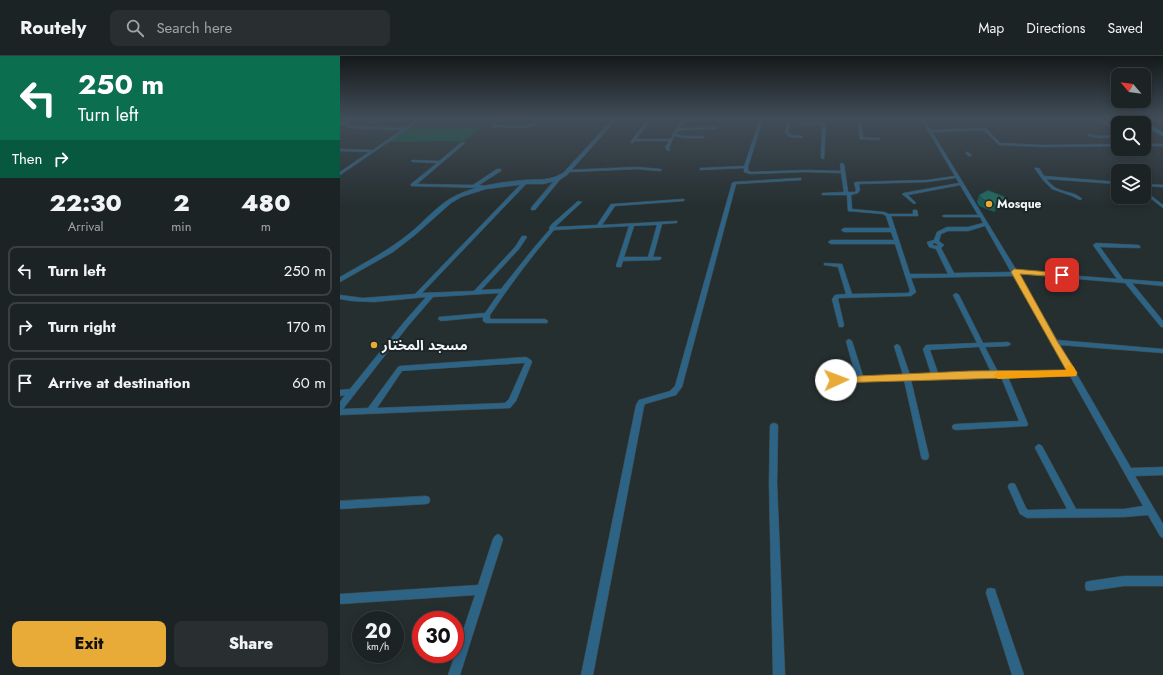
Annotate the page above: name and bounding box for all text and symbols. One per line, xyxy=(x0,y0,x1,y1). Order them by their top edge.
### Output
search box xyxy=(110,10,390,46)
text: Routely xyxy=(20,14,86,41)
icon: search xyxy=(124,17,146,39)
text: Search here xyxy=(156,17,232,39)
text: Map xyxy=(978,18,1004,38)
text: Directions xyxy=(1026,18,1086,38)
text: Saved xyxy=(1108,18,1143,38)
text: 250 m xyxy=(78,64,164,105)
north arrow xyxy=(1111,68,1151,108)
map controls xyxy=(1111,68,1151,204)
icon: left xyxy=(12,72,64,124)
text: Turn left xyxy=(78,102,138,128)
button: search xyxy=(1111,116,1151,156)
text: Then xyxy=(12,148,42,170)
icon: right xyxy=(50,148,72,170)
button: layers xyxy=(1111,164,1151,204)
text: 22:30 xyxy=(49,185,122,220)
text: 2 xyxy=(173,185,190,220)
text: 480 xyxy=(241,185,291,220)
place label: Mosque xyxy=(997,195,1042,213)
marker: Mosque xyxy=(984,199,994,209)
text: Arrival xyxy=(68,217,104,236)
text: min xyxy=(171,217,192,236)
text: m xyxy=(261,217,271,236)
pin xyxy=(1045,258,1079,292)
icon: left xyxy=(14,260,36,282)
text: Turn left xyxy=(48,260,106,282)
text: 250 m xyxy=(284,260,326,282)
icon: arrive xyxy=(1051,264,1073,286)
icon: right xyxy=(14,316,36,338)
text: Turn right xyxy=(48,316,116,338)
text: 170 m xyxy=(286,316,326,338)
place label: مسجد المختار xyxy=(381,335,468,355)
marker: مسجد المختار xyxy=(369,340,379,350)
position arrow xyxy=(815,359,857,401)
icon: arrive xyxy=(14,372,36,394)
text: Arrive at destination xyxy=(48,372,190,394)
text: 60 m xyxy=(292,372,326,394)
speed limit sign: 30 xyxy=(412,611,464,663)
text: 20 xyxy=(365,617,391,646)
button: Exit xyxy=(12,621,166,667)
button: Share xyxy=(174,621,328,667)
text: km/h xyxy=(367,639,389,654)

